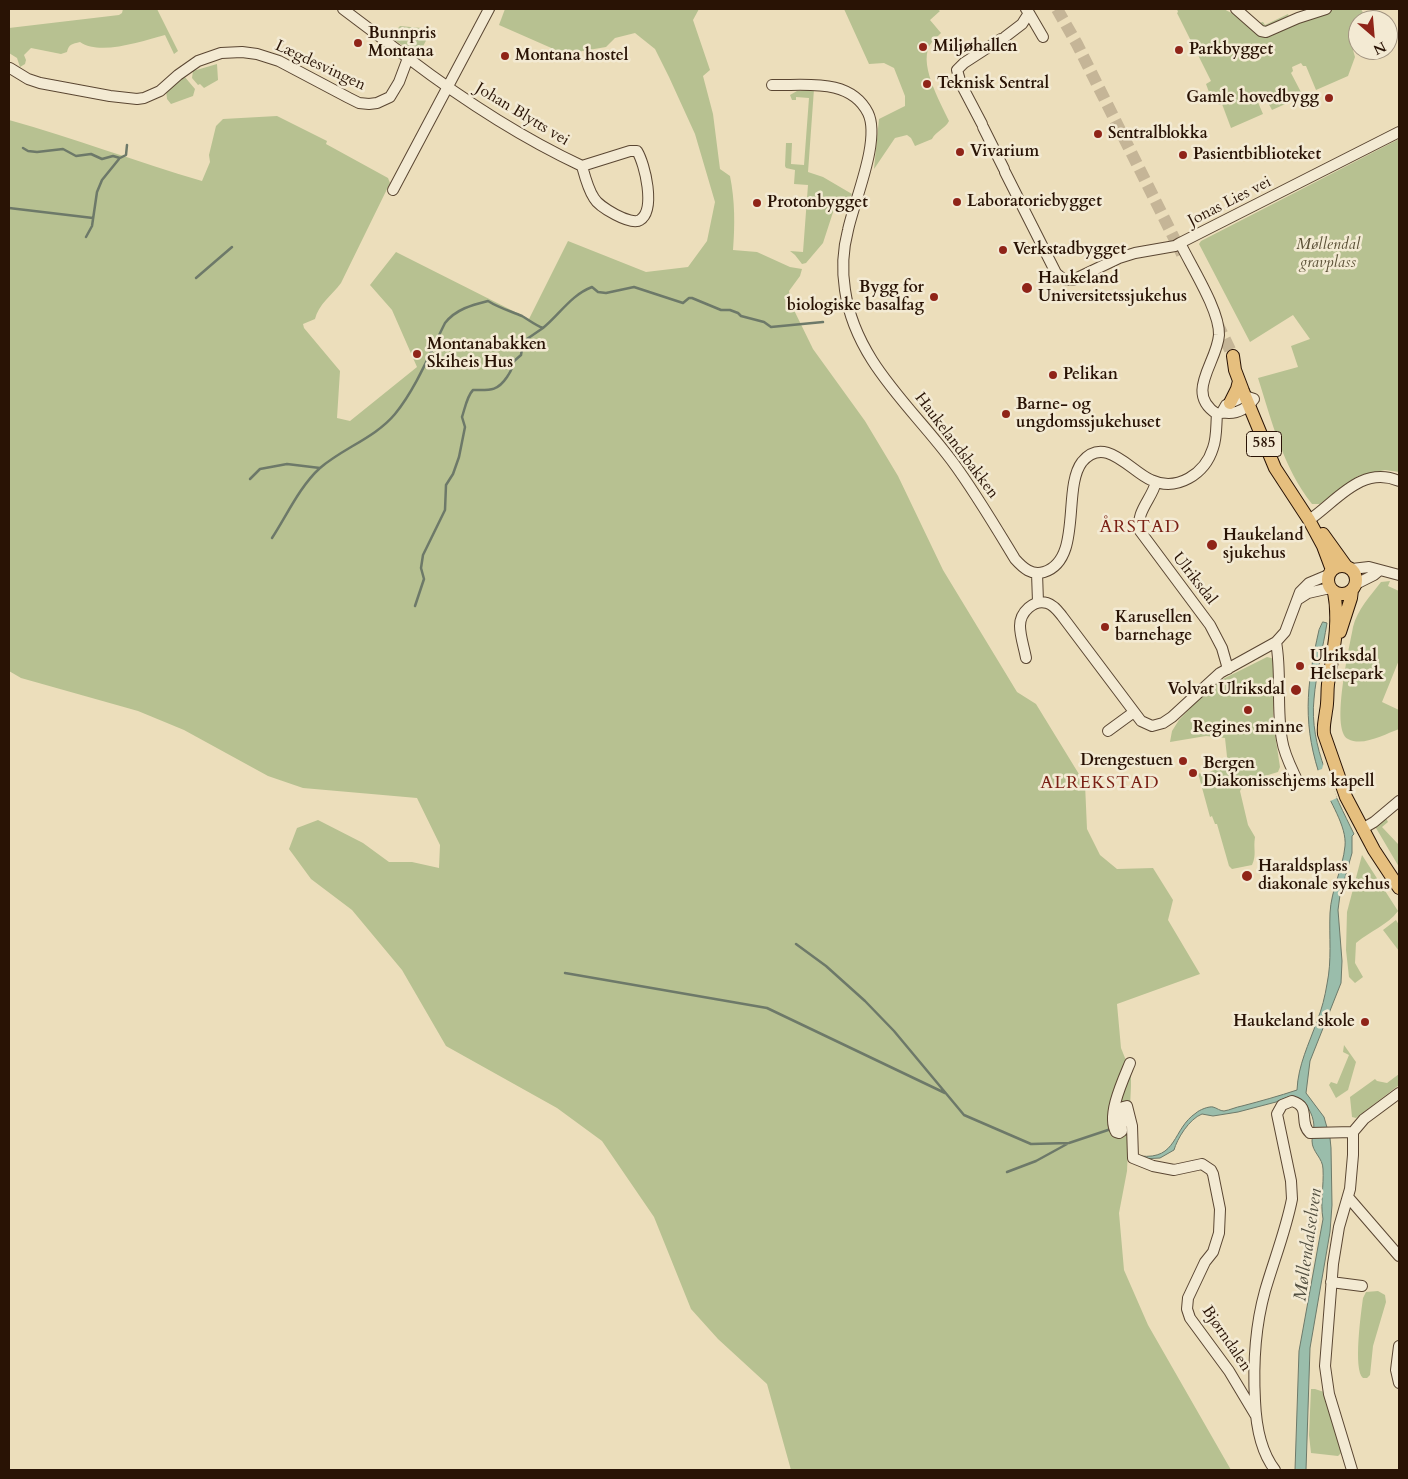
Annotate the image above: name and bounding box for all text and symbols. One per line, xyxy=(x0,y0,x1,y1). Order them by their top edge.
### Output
north arrow xyxy=(1348,10,1398,60)
place label: Bunnpris Montana xyxy=(368,24,436,62)
street label: Lægdesvingen xyxy=(272,37,368,95)
marker: Bunnpris Montana xyxy=(352,37,364,49)
place label: Miljøhallen xyxy=(933,37,1018,57)
text: N xyxy=(1370,37,1389,59)
place label: Parkbygget xyxy=(1189,40,1273,60)
marker: Miljøhallen xyxy=(917,41,929,53)
marker: Parkbygget xyxy=(1173,44,1185,56)
place label: Montana hostel xyxy=(515,46,628,66)
marker: Montana hostel xyxy=(499,50,511,62)
place label: Teknisk Sentral xyxy=(937,74,1049,94)
marker: Teknisk Sentral xyxy=(921,78,933,90)
street label: Johan Blytts vei xyxy=(472,79,572,151)
place label: Gamle hovedbygg xyxy=(1186,88,1319,108)
marker: Gamle hovedbygg xyxy=(1323,92,1335,104)
place label: Sentralblokka xyxy=(1108,124,1208,144)
marker: Sentralblokka xyxy=(1092,128,1104,140)
place label: Vivarium xyxy=(970,142,1039,162)
place label: Pasientbiblioteket xyxy=(1193,145,1321,165)
marker: Vivarium xyxy=(954,146,966,158)
marker: Pasientbiblioteket xyxy=(1177,149,1189,161)
street label: Jonas Lies vei xyxy=(1185,173,1275,231)
place label: Laboratoriebygget xyxy=(967,192,1102,212)
place label: Protonbygget xyxy=(767,193,868,213)
marker: Laboratoriebygget xyxy=(951,196,963,208)
marker: Protonbygget xyxy=(751,197,763,209)
park label: Møllendal gravplass xyxy=(1296,235,1360,273)
place label: Verkstadbygget xyxy=(1013,240,1126,260)
marker: Verkstadbygget xyxy=(997,244,1009,256)
place label: Haukeland Universitetssjukehus xyxy=(1038,269,1187,307)
place label: Bygg for biologiske basalfag xyxy=(787,278,924,316)
marker: Haukeland Universitetssjukehus xyxy=(1020,281,1034,295)
marker: Bygg for biologiske basalfag xyxy=(928,291,940,303)
place label: Montanabakken Skiheis Hus xyxy=(427,335,546,373)
marker: Montanabakken Skiheis Hus xyxy=(411,348,423,360)
place label: Pelikan xyxy=(1063,365,1118,385)
marker: Pelikan xyxy=(1047,369,1059,381)
street label: Haukelandsbakken xyxy=(910,389,1002,503)
place label: Barne- og ungdomssjukehuset xyxy=(1016,395,1161,433)
marker: Barne- og ungdomssjukehuset xyxy=(1000,408,1012,420)
road number: 585 xyxy=(1246,432,1282,456)
district label: ÅRSTAD xyxy=(1099,517,1181,539)
place label: Haukeland sjukehus xyxy=(1223,526,1304,564)
marker: Haukeland sjukehus xyxy=(1205,538,1219,552)
street label: Ulriksdal xyxy=(1168,549,1220,609)
place label: Karusellen barnehage xyxy=(1115,608,1192,646)
marker: Karusellen barnehage xyxy=(1099,621,1111,633)
place label: Ulriksdal Helsepark xyxy=(1310,647,1384,685)
marker: Ulriksdal Helsepark xyxy=(1294,660,1306,672)
place label: Volvat Ulriksdal xyxy=(1168,680,1285,700)
marker: Volvat Ulriksdal xyxy=(1289,683,1303,697)
marker: Regines minne xyxy=(1242,704,1254,716)
place label: Regines minne xyxy=(1193,718,1303,738)
place label: Drengestuen xyxy=(1080,751,1173,771)
place label: Bergen Diakonissehjems kapell xyxy=(1203,754,1374,792)
marker: Drengestuen xyxy=(1177,755,1189,767)
marker: Bergen Diakonissehjems kapell xyxy=(1187,767,1199,779)
district label: ALREKSTAD xyxy=(1039,773,1161,795)
place label: Haraldsplass diakonale sykehus xyxy=(1258,857,1390,895)
marker: Haraldsplass diakonale sykehus xyxy=(1240,869,1254,883)
place label: Haukeland skole xyxy=(1233,1012,1355,1032)
marker: Haukeland skole xyxy=(1359,1016,1371,1028)
water label: Møllendalselven xyxy=(1290,1187,1328,1303)
street label: Bjørndalen xyxy=(1197,1302,1255,1376)

